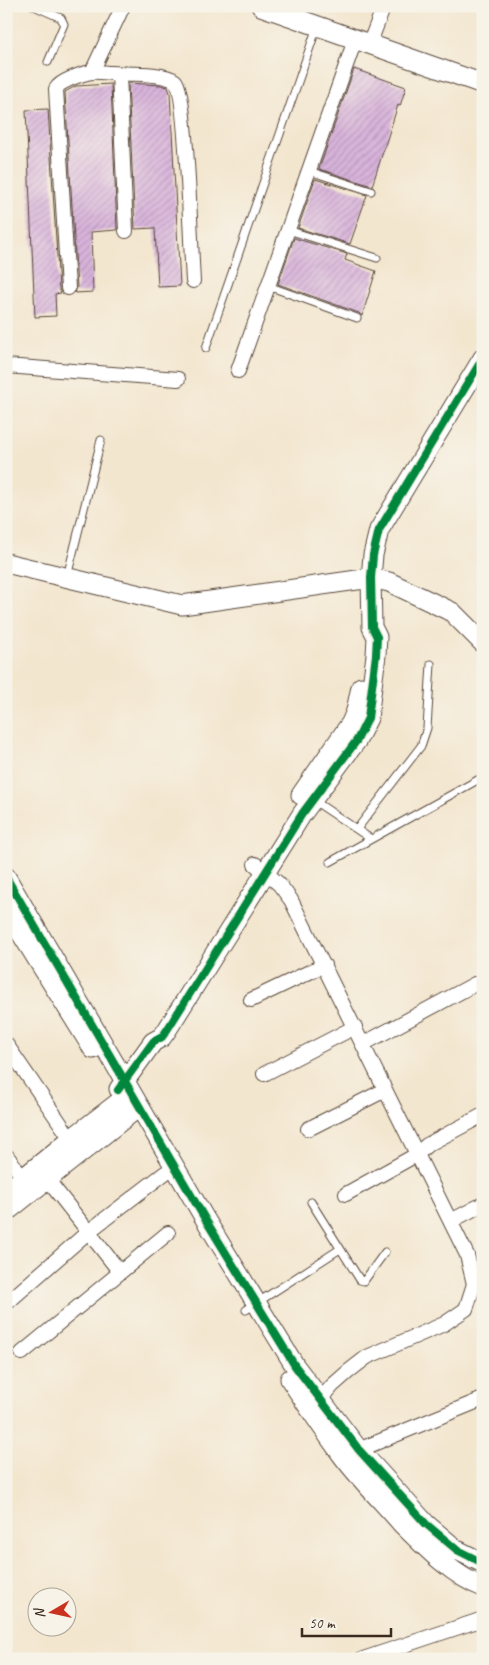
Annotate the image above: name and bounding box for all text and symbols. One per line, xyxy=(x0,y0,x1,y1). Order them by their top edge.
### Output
north arrow xyxy=(28,1588,78,1638)
scale bar xyxy=(302,1605,390,1637)
text: N xyxy=(30,1606,49,1620)
text: 50 m xyxy=(309,1614,336,1633)

